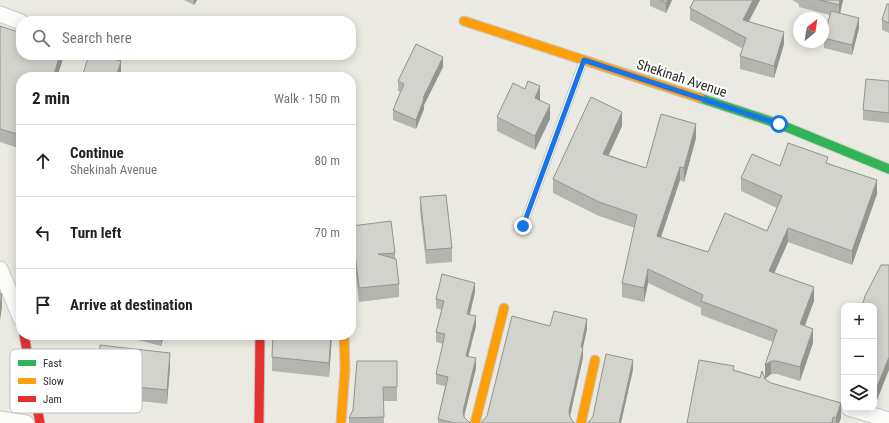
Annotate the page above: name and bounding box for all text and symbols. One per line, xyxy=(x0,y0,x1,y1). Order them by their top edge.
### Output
north arrow xyxy=(793,12,829,48)
search box xyxy=(16,16,356,60)
icon: search xyxy=(30,27,52,49)
text: Search here xyxy=(62,29,132,47)
street label: Shekinah Avenue xyxy=(635,56,730,100)
text: 2 min xyxy=(32,88,70,108)
text: Walk · 150 m xyxy=(274,91,340,106)
route start xyxy=(770,115,788,133)
text: Continue xyxy=(70,144,124,162)
icon: ahead xyxy=(32,150,54,172)
text: 80 m xyxy=(314,153,340,168)
text: Shekinah Avenue xyxy=(70,162,157,177)
route end xyxy=(514,217,532,235)
icon: left xyxy=(32,222,54,244)
text: Turn left xyxy=(70,224,121,242)
text: 70 m xyxy=(314,225,340,240)
icon: arrive xyxy=(32,294,54,316)
text: Arrive at destination xyxy=(70,296,193,314)
map controls xyxy=(841,303,877,411)
button: + xyxy=(841,303,877,339)
button: − xyxy=(841,339,877,375)
legend xyxy=(10,349,142,413)
text: Fast xyxy=(43,357,62,370)
text: Slow xyxy=(43,375,64,388)
button: layers xyxy=(841,375,877,411)
text: Jam xyxy=(43,393,62,406)

